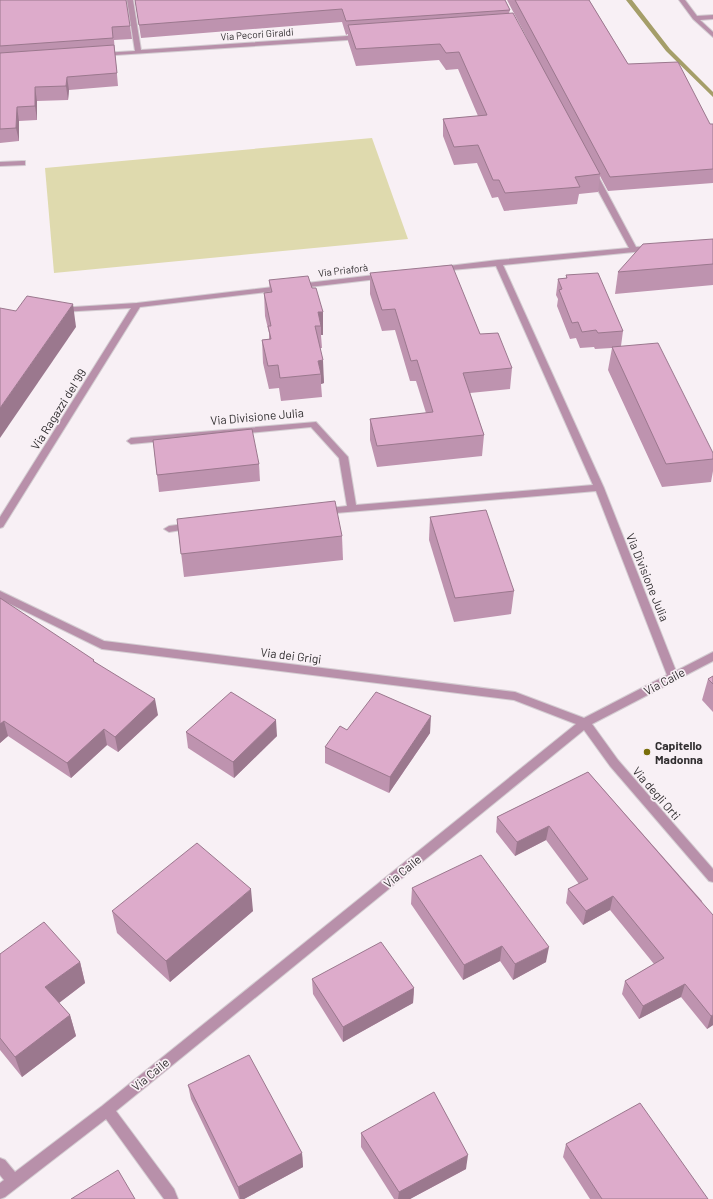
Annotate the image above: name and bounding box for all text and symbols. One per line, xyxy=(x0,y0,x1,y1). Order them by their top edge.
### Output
street label: Via Pecori Giraldi xyxy=(220,25,294,43)
street label: Via Priaforà xyxy=(317,261,369,279)
street label: Via Ragazzi del '99 xyxy=(27,366,89,452)
street label: Via Divisione Julia xyxy=(210,405,304,427)
street label: Via Divisione Julia xyxy=(624,531,672,623)
street label: Via dei Grigi xyxy=(260,644,322,666)
street label: Via Caile xyxy=(641,664,687,698)
place label: Capitello Madonna xyxy=(655,738,703,766)
marker: Capitello Madonna xyxy=(642,747,652,757)
street label: Via degli Orti xyxy=(630,764,684,822)
street label: Via Caile xyxy=(380,852,424,890)
street label: Via Caile xyxy=(128,1055,172,1093)

